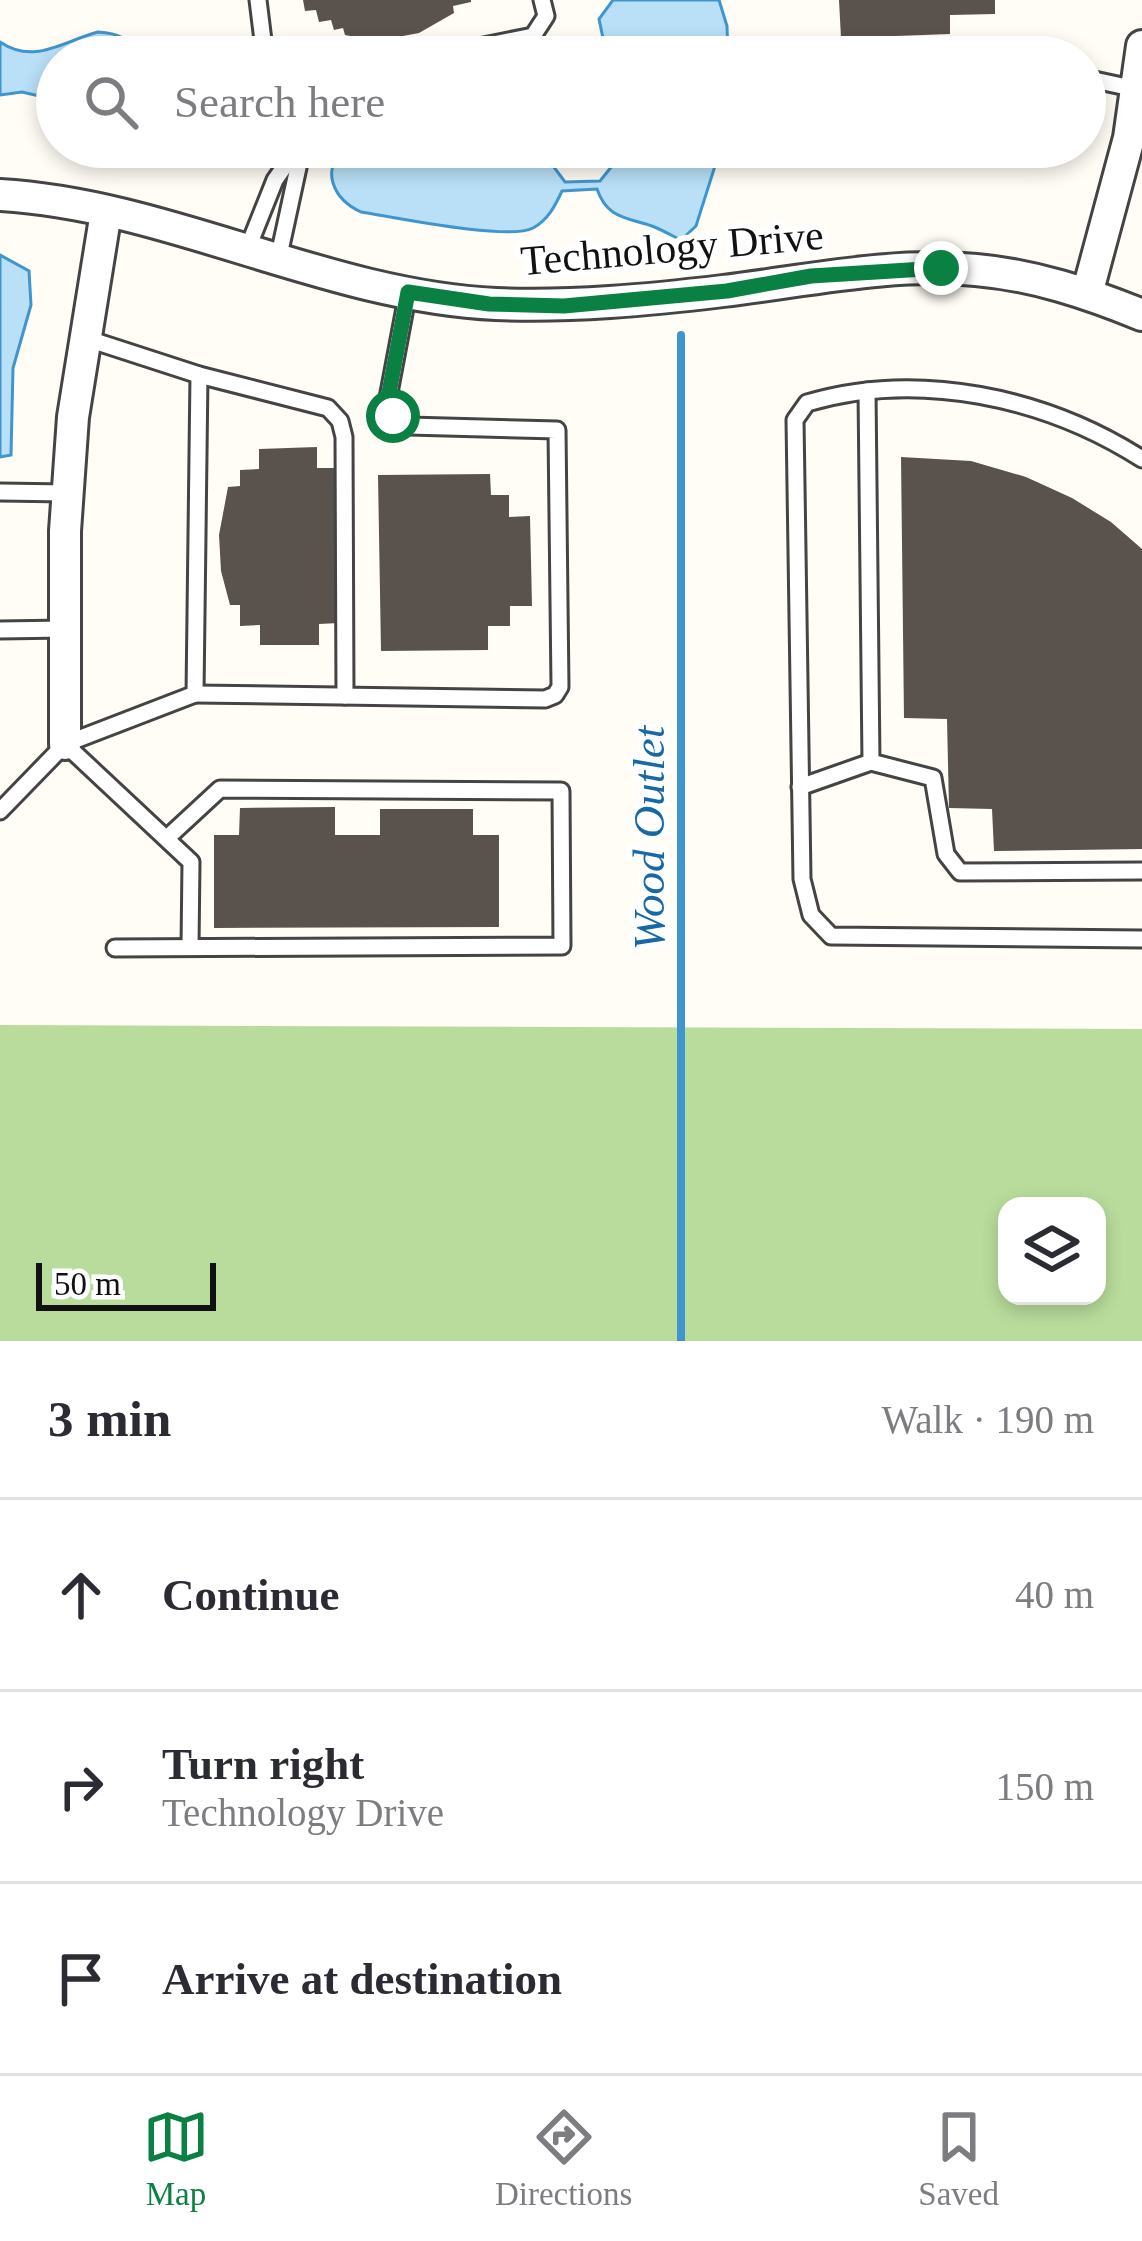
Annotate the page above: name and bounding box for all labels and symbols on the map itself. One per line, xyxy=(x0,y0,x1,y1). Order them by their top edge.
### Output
street label: Technology Drive xyxy=(519,212,825,284)
route end xyxy=(914,241,968,295)
route start xyxy=(366,389,420,443)
water label: Wood Outlet xyxy=(624,724,674,950)
scale bar xyxy=(36,1257,216,1310)

